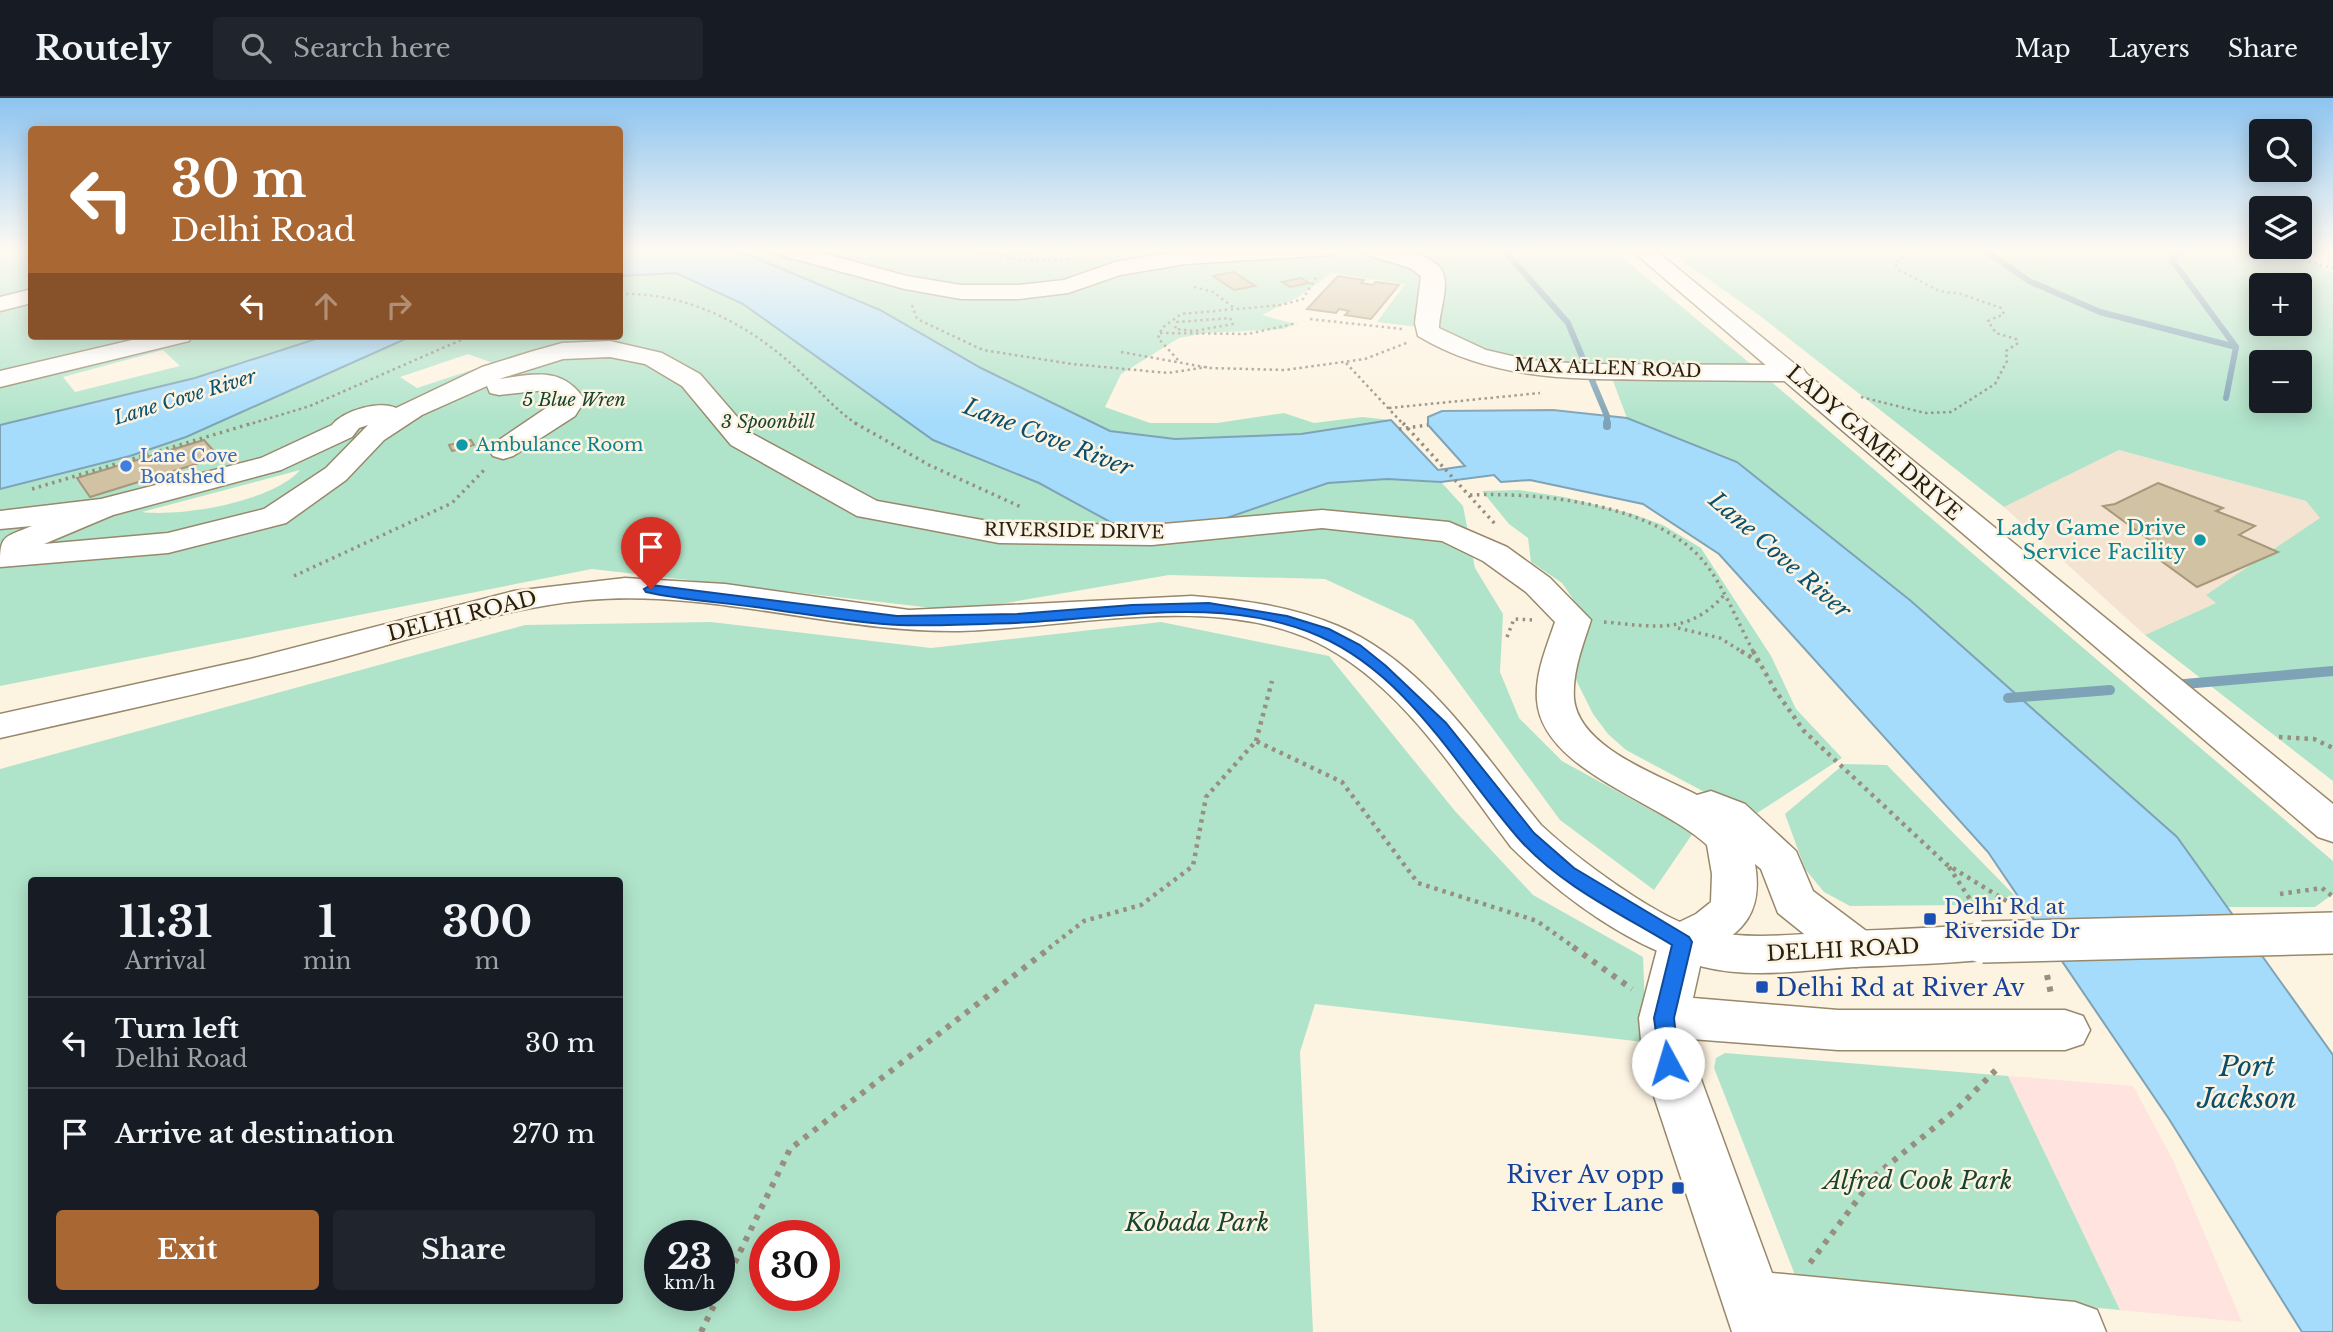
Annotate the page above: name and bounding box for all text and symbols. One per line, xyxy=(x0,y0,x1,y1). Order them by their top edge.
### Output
search box xyxy=(213,17,703,80)
text: Routely xyxy=(35,28,171,69)
icon: search xyxy=(237,29,275,67)
text: Search here xyxy=(293,32,451,64)
text: Map xyxy=(2015,34,2071,63)
text: Layers xyxy=(2109,34,2190,63)
text: Share xyxy=(2228,34,2298,63)
map controls xyxy=(2249,119,2312,413)
button: search xyxy=(2249,119,2312,182)
text: 30 m xyxy=(171,149,306,210)
icon: left xyxy=(56,154,147,245)
button: layers xyxy=(2249,196,2312,259)
text: Delhi Road xyxy=(171,210,355,250)
button: + xyxy=(2249,273,2312,336)
icon: left xyxy=(234,287,272,325)
icon: ahead xyxy=(307,287,345,325)
icon: right xyxy=(380,287,418,325)
button: − xyxy=(2249,350,2312,413)
street label: MAX ALLEN ROAD xyxy=(1514,354,1702,382)
street label: LADY GAME DRIVE xyxy=(1781,360,1967,526)
water label: Lane Cove River xyxy=(110,364,260,430)
park label: 5 Blue Wren xyxy=(522,389,626,411)
water label: Lane Cove River xyxy=(959,392,1138,483)
park label: 3 Spoonbill xyxy=(721,411,815,433)
place label: Ambulance Room xyxy=(475,434,643,456)
marker: Ambulance Room xyxy=(454,437,470,453)
place label: Lane Cove Boatshed xyxy=(140,445,238,488)
marker: Lane Cove Boatshed xyxy=(118,458,134,474)
water label: Lane Cove River xyxy=(1703,485,1858,625)
place label: Lady Game Drive Service Facility xyxy=(1996,515,2187,565)
pin xyxy=(621,517,681,589)
street label: RIVERSIDE DRIVE xyxy=(984,518,1164,544)
icon: arrive xyxy=(632,528,670,566)
marker: Lady Game Drive Service Facility xyxy=(2192,532,2208,548)
street label: DELHI ROAD xyxy=(385,585,539,647)
place label: Delhi Rd at Riverside Dr xyxy=(1944,894,2080,944)
text: 11:31 xyxy=(119,896,212,948)
text: 1 xyxy=(318,896,336,948)
text: 300 xyxy=(442,896,532,948)
marker: Delhi Rd at Riverside Dr xyxy=(1922,911,1938,927)
street label: DELHI ROAD xyxy=(1766,933,1920,967)
text: Arrival xyxy=(125,947,206,975)
text: min xyxy=(303,947,351,975)
text: m xyxy=(475,947,500,975)
place label: Delhi Rd at River Av xyxy=(1776,973,2025,1002)
marker: Delhi Rd at River Av xyxy=(1754,979,1770,995)
text: Turn left xyxy=(115,1013,239,1045)
icon: left xyxy=(56,1024,94,1062)
position arrow xyxy=(1631,1026,1705,1100)
text: 30 m xyxy=(525,1027,595,1059)
text: Delhi Road xyxy=(115,1045,247,1073)
water label: Port Jackson xyxy=(2196,1049,2297,1116)
icon: arrive xyxy=(56,1115,94,1153)
text: Arrive at destination xyxy=(115,1118,395,1150)
text: 270 m xyxy=(512,1118,595,1150)
place label: River Av opp River Lane xyxy=(1506,1160,1664,1217)
park label: Alfred Cook Park xyxy=(1821,1166,2012,1195)
marker: River Av opp River Lane xyxy=(1670,1180,1686,1196)
park label: Kobada Park xyxy=(1124,1208,1269,1237)
button: Exit xyxy=(56,1210,319,1290)
button: Share xyxy=(333,1210,595,1290)
speed limit sign: 30 xyxy=(749,1220,840,1311)
text: 23 xyxy=(667,1235,712,1278)
text: km/h xyxy=(664,1272,715,1294)

